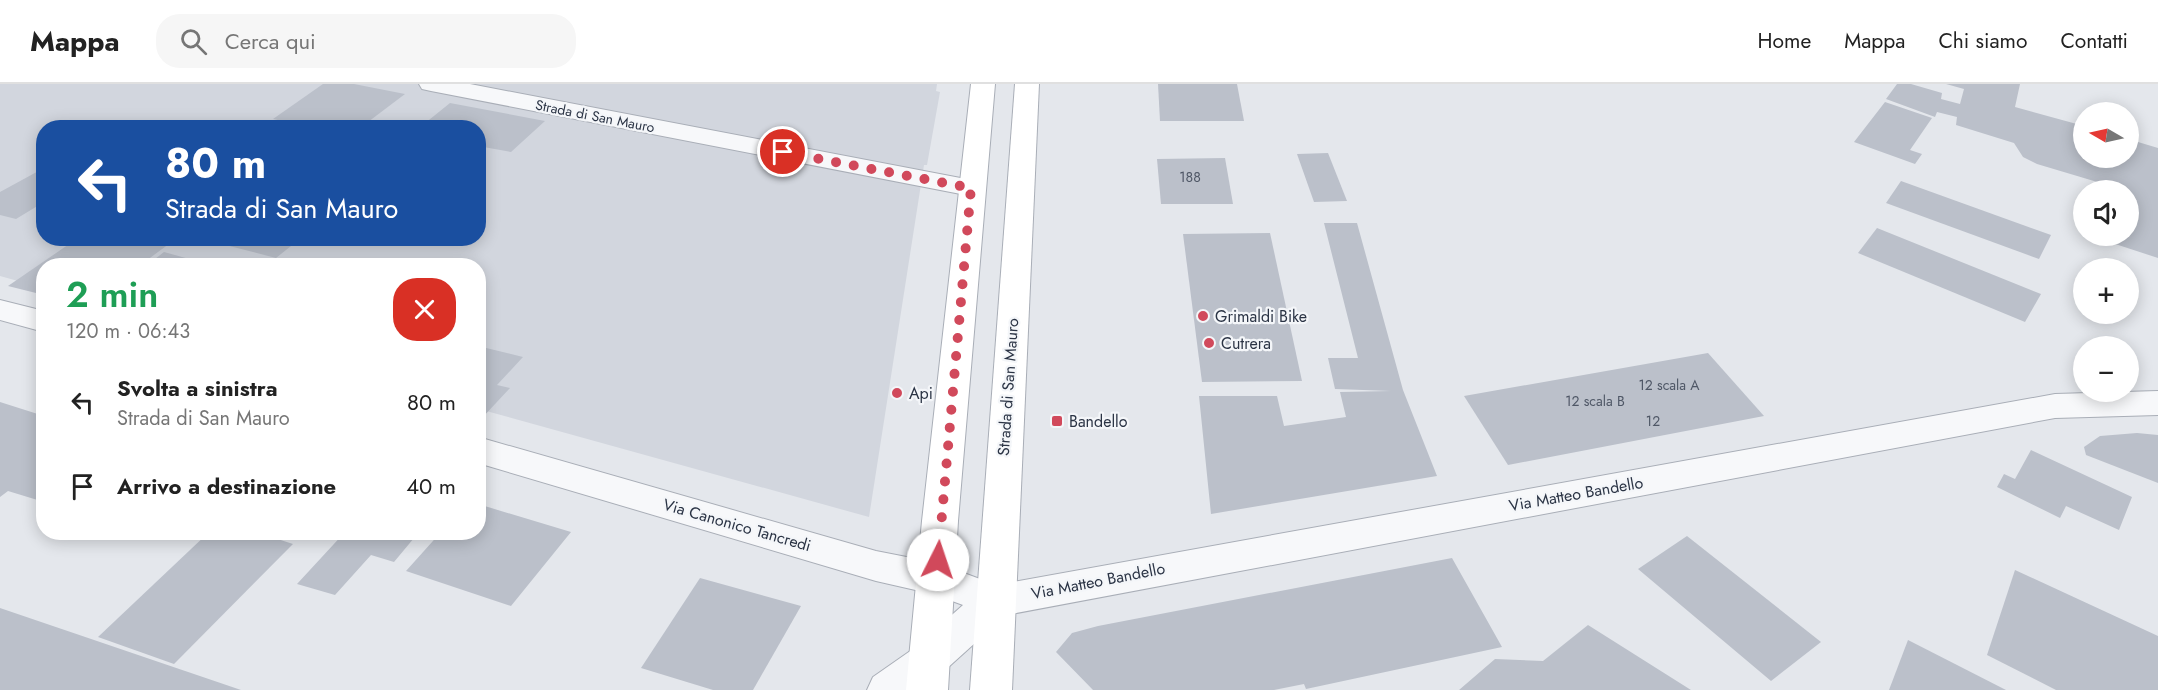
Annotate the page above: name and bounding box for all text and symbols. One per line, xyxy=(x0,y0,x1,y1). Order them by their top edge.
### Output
search box xyxy=(156,14,576,68)
text: Mappa xyxy=(30,21,120,62)
icon: search xyxy=(177,25,210,58)
text: Cerca qui xyxy=(225,25,316,57)
text: Home xyxy=(1758,26,1811,56)
text: Mappa xyxy=(1844,26,1905,56)
text: Chi siamo xyxy=(1938,26,2027,56)
text: Contatti xyxy=(2060,26,2128,56)
street label: Strada di San Mauro xyxy=(534,95,657,137)
north arrow xyxy=(2073,102,2139,168)
map controls xyxy=(2073,102,2139,402)
pin xyxy=(757,126,808,177)
text: 80 m xyxy=(165,133,266,194)
icon: arrive xyxy=(766,135,799,168)
icon: left xyxy=(66,144,144,222)
house number: 188 xyxy=(1179,167,1201,187)
button: sound xyxy=(2073,180,2139,246)
text: Strada di San Mauro xyxy=(165,189,398,228)
button: + xyxy=(2073,258,2139,324)
text: 2 min xyxy=(66,268,158,320)
button: close xyxy=(393,278,456,341)
place label: Grimaldi Bike xyxy=(1215,305,1307,328)
marker: Grimaldi Bike xyxy=(1196,309,1210,323)
text: 120 m · 06:43 xyxy=(66,317,190,346)
street label: Strada di San Mauro xyxy=(992,317,1024,457)
place label: Cutrera xyxy=(1221,332,1271,355)
marker: Cutrera xyxy=(1202,336,1216,350)
button: − xyxy=(2073,336,2139,402)
text: Svolta a sinistra xyxy=(117,372,278,404)
house number: 12 scala A xyxy=(1639,375,1700,395)
place label: Api xyxy=(909,382,933,405)
icon: left xyxy=(66,386,99,419)
text: 80 m xyxy=(407,386,456,418)
marker: Api xyxy=(890,386,904,400)
house number: 12 scala B xyxy=(1565,391,1625,411)
text: Strada di San Mauro xyxy=(117,404,290,433)
place label: Bandello xyxy=(1069,410,1128,433)
house number: 12 xyxy=(1646,411,1660,431)
marker: Bandello xyxy=(1050,414,1064,428)
icon: arrive xyxy=(66,470,99,503)
text: Arrivo a destinazione xyxy=(117,470,336,502)
text: 40 m xyxy=(406,470,456,502)
street label: Via Matteo Bandello xyxy=(1507,471,1645,517)
street label: Via Canonico Tancredi xyxy=(660,493,814,557)
position arrow xyxy=(906,528,970,592)
street label: Via Matteo Bandello xyxy=(1029,557,1167,605)

